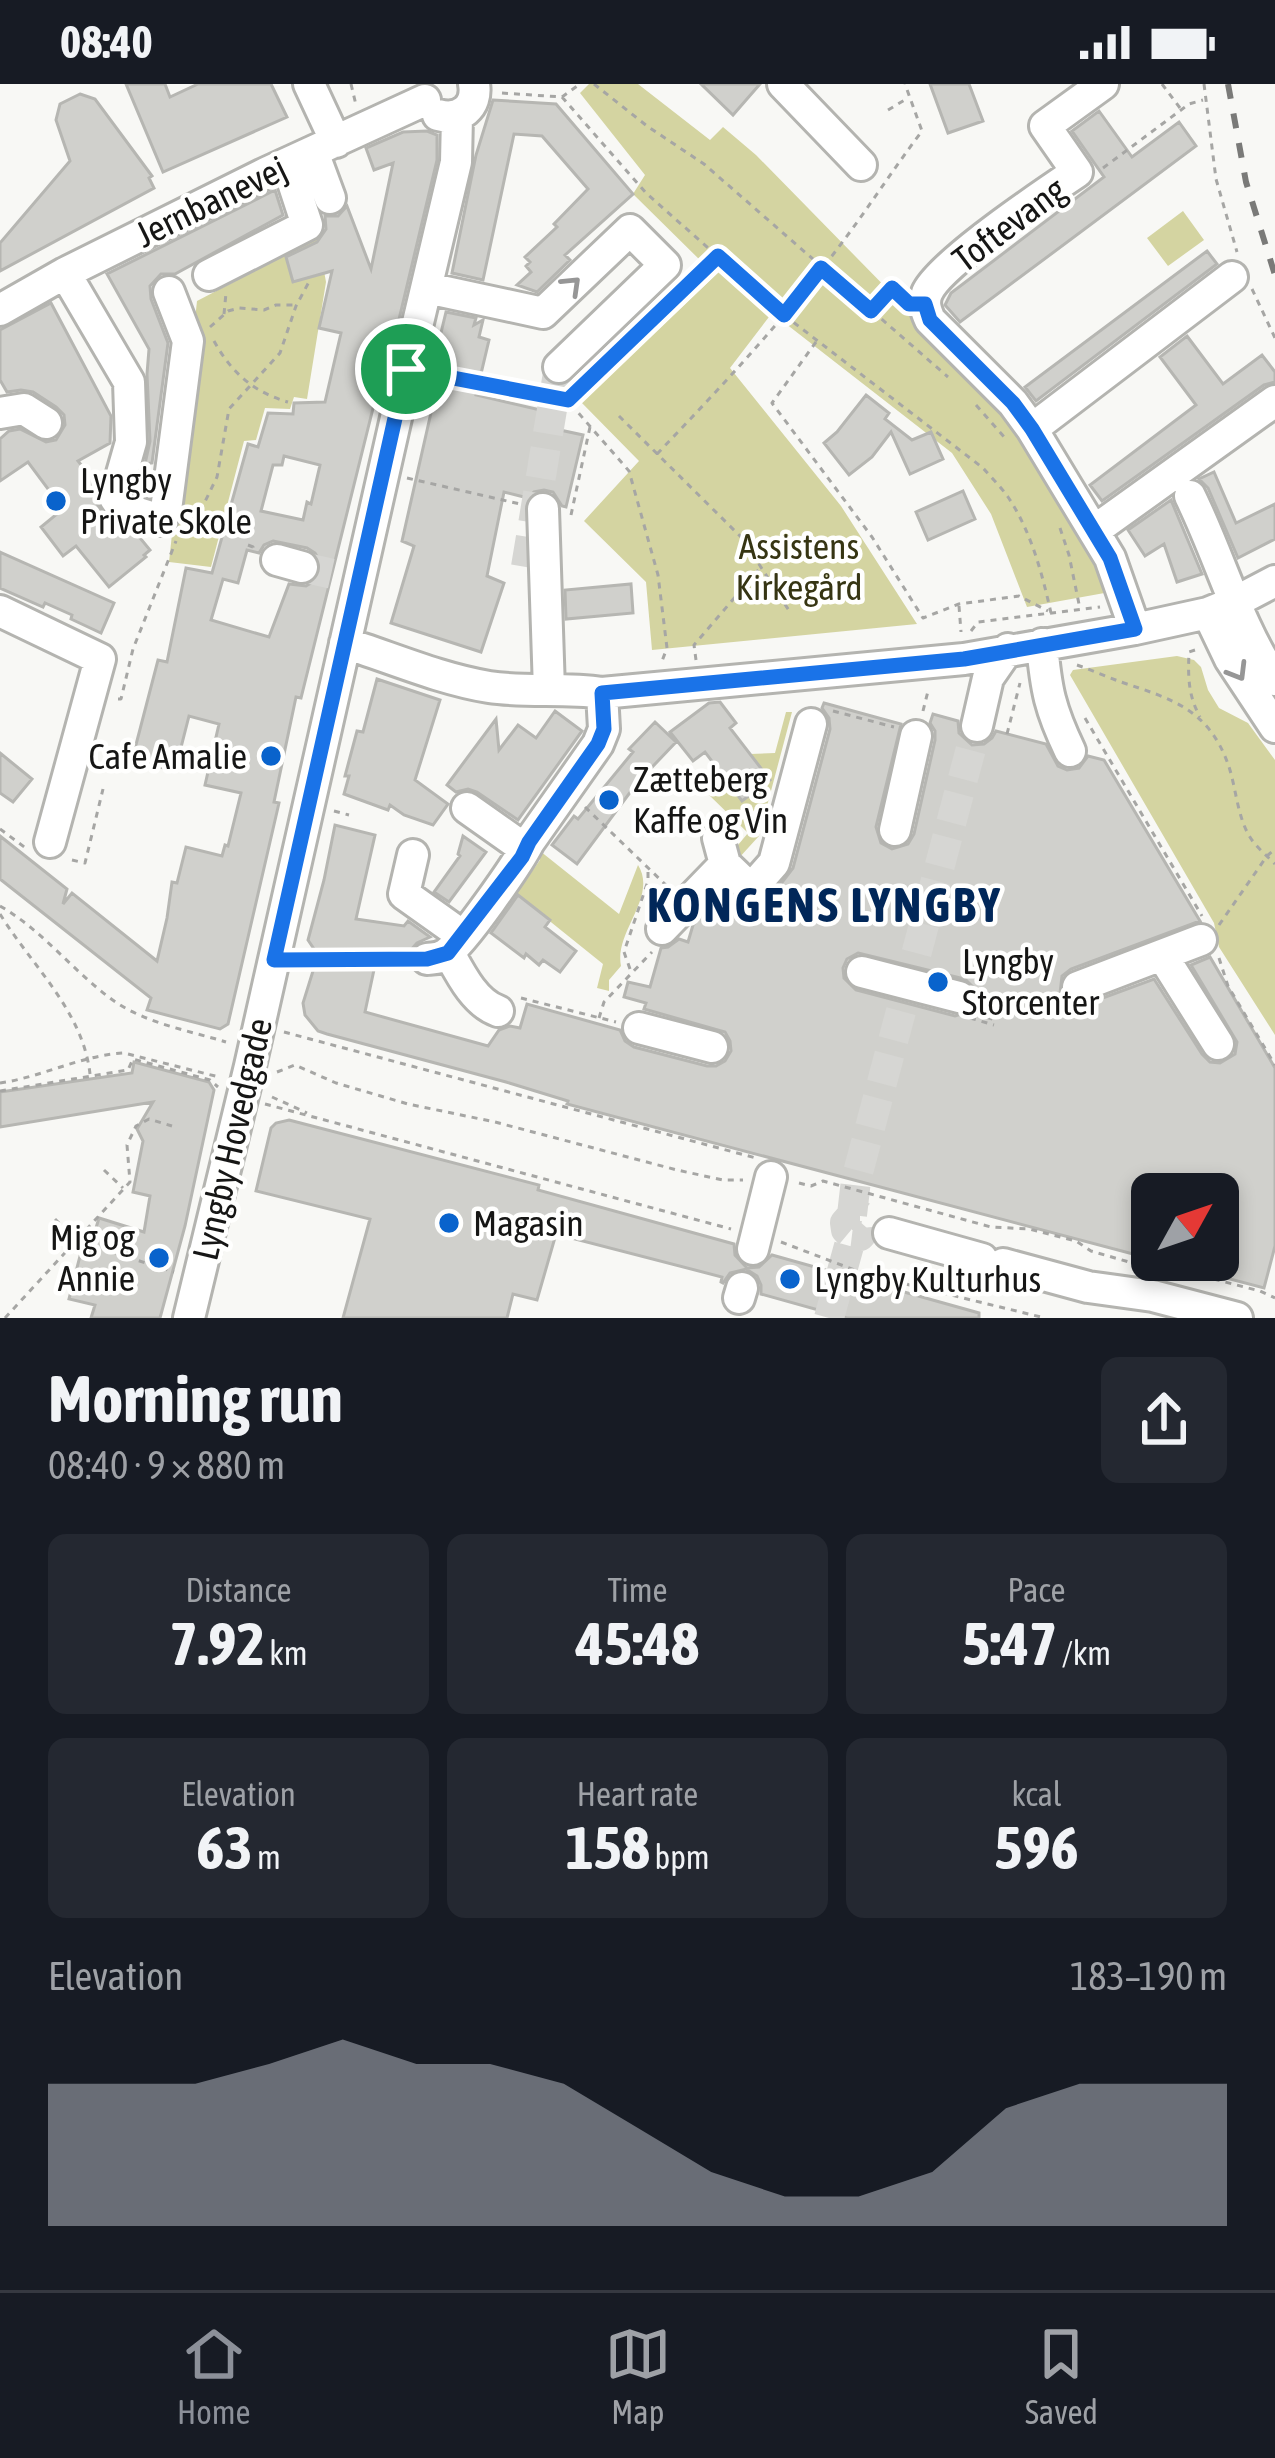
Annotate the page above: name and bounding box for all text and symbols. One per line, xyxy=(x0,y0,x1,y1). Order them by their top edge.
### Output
text: 08:40 xyxy=(60,16,153,68)
street label: Jernbanevej xyxy=(129,147,293,255)
street label: Toftevang xyxy=(944,168,1074,280)
one-way arrow xyxy=(558,278,580,300)
pin xyxy=(355,318,457,420)
icon: arrive xyxy=(373,336,439,402)
place label: Lyngby Private Skole xyxy=(80,459,252,542)
marker: Lyngby Private Skole xyxy=(43,488,69,514)
park label: Assistens Kirkegård xyxy=(735,525,863,608)
one-way arrow xyxy=(1224,659,1246,681)
place label: Cafe Amalie xyxy=(88,735,247,777)
marker: Cafe Amalie xyxy=(258,743,284,769)
place label: Zætteberg Kaffe og Vin xyxy=(633,758,788,841)
marker: Zætteberg Kaffe og Vin xyxy=(596,787,622,813)
district label: KONGENS LYNGBY xyxy=(647,877,1003,932)
place label: Lyngby Storcenter xyxy=(962,940,1100,1023)
marker: Lyngby Storcenter xyxy=(925,969,951,995)
street label: Lyngby Hovedgade xyxy=(184,1014,280,1264)
north arrow xyxy=(1131,1173,1239,1281)
map controls xyxy=(1131,1173,1239,1281)
place label: Magasin xyxy=(473,1202,584,1244)
marker: Magasin xyxy=(436,1210,462,1236)
place label: Mig og Annie xyxy=(50,1216,136,1299)
marker: Mig og Annie xyxy=(146,1245,172,1271)
place label: Lyngby Kulturhus xyxy=(814,1258,1041,1300)
marker: Lyngby Kulturhus xyxy=(777,1266,803,1292)
button: share xyxy=(1101,1357,1227,1483)
text: Morning run xyxy=(48,1360,343,1436)
text: 08:40 · 9 × 880 m xyxy=(48,1443,285,1487)
text: Distance xyxy=(186,1571,291,1609)
text: Time xyxy=(607,1571,668,1609)
text: Pace xyxy=(1007,1571,1066,1609)
text: 7.92 xyxy=(169,1609,265,1678)
text: 45:48 xyxy=(576,1609,699,1678)
text: 5:47 xyxy=(962,1609,1057,1678)
text: km xyxy=(265,1634,308,1672)
text: /km xyxy=(1057,1634,1111,1672)
text: Elevation xyxy=(181,1775,296,1813)
text: Heart rate xyxy=(577,1775,698,1813)
text: kcal xyxy=(1011,1775,1062,1813)
text: 63 xyxy=(196,1813,253,1882)
text: 158 xyxy=(565,1813,650,1882)
text: 596 xyxy=(994,1813,1079,1882)
text: m xyxy=(253,1838,281,1876)
text: bpm xyxy=(650,1838,710,1876)
text: Elevation xyxy=(48,1954,183,1998)
text: 183–190 m xyxy=(1070,1954,1227,1998)
tab: Home xyxy=(177,2321,251,2431)
tab: Map xyxy=(605,2321,671,2431)
tab: Saved xyxy=(1025,2321,1098,2431)

